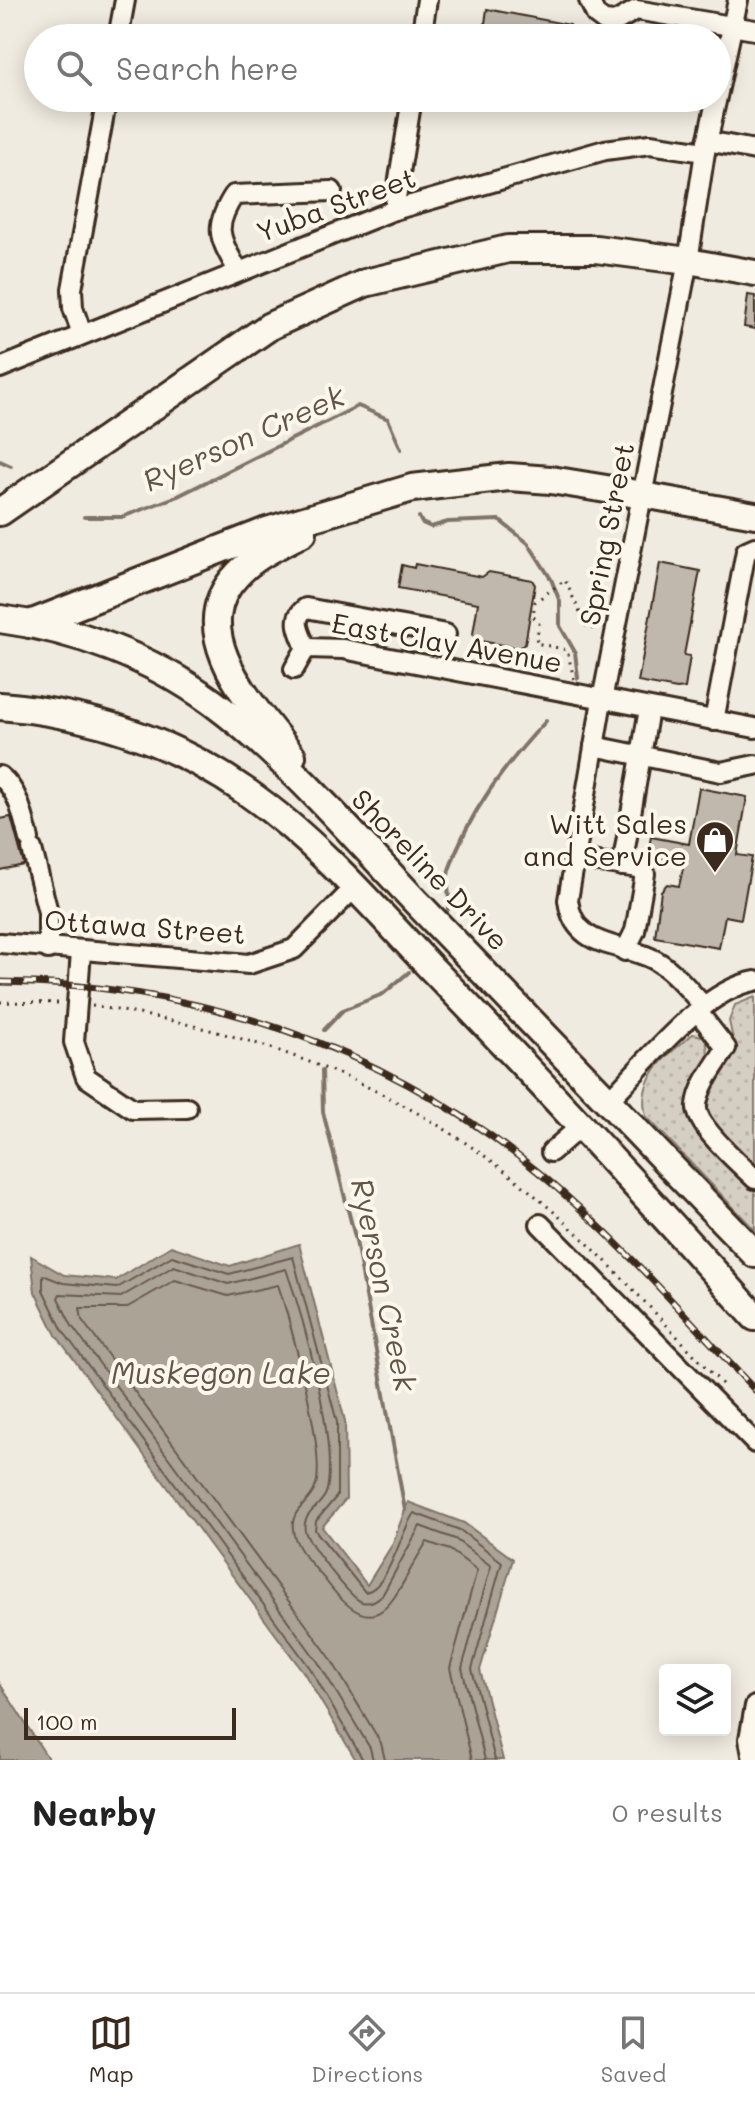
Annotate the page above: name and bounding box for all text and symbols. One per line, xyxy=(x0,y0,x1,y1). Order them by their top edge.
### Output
search box xyxy=(24,24,731,112)
icon: search xyxy=(52,46,96,90)
text: Search here xyxy=(116,48,299,88)
street label: Yuba Street xyxy=(251,159,420,250)
water label: Ryerson Creek xyxy=(136,374,351,500)
street label: Spring Street xyxy=(571,439,641,628)
street label: East Clay Avenue xyxy=(329,604,565,680)
street label: Shoreline Drive xyxy=(345,781,517,958)
place label: Witt Sales and Service xyxy=(523,805,687,873)
shop icon: Witt Sales and Service xyxy=(694,819,736,874)
street label: Ottawa Street xyxy=(43,901,247,951)
water label: Ryerson Creek xyxy=(343,1174,427,1396)
water label: Muskegon Lake xyxy=(111,1352,331,1392)
map controls xyxy=(659,1664,731,1736)
button: layers xyxy=(659,1664,731,1736)
scale bar xyxy=(24,1704,236,1740)
text: 100 m xyxy=(36,1707,98,1736)
text: Nearby xyxy=(32,1790,157,1835)
text: 0 results xyxy=(612,1795,723,1829)
tab: Map xyxy=(89,2011,134,2088)
tab: Directions xyxy=(311,2011,423,2088)
tab: Saved xyxy=(601,2011,666,2088)

